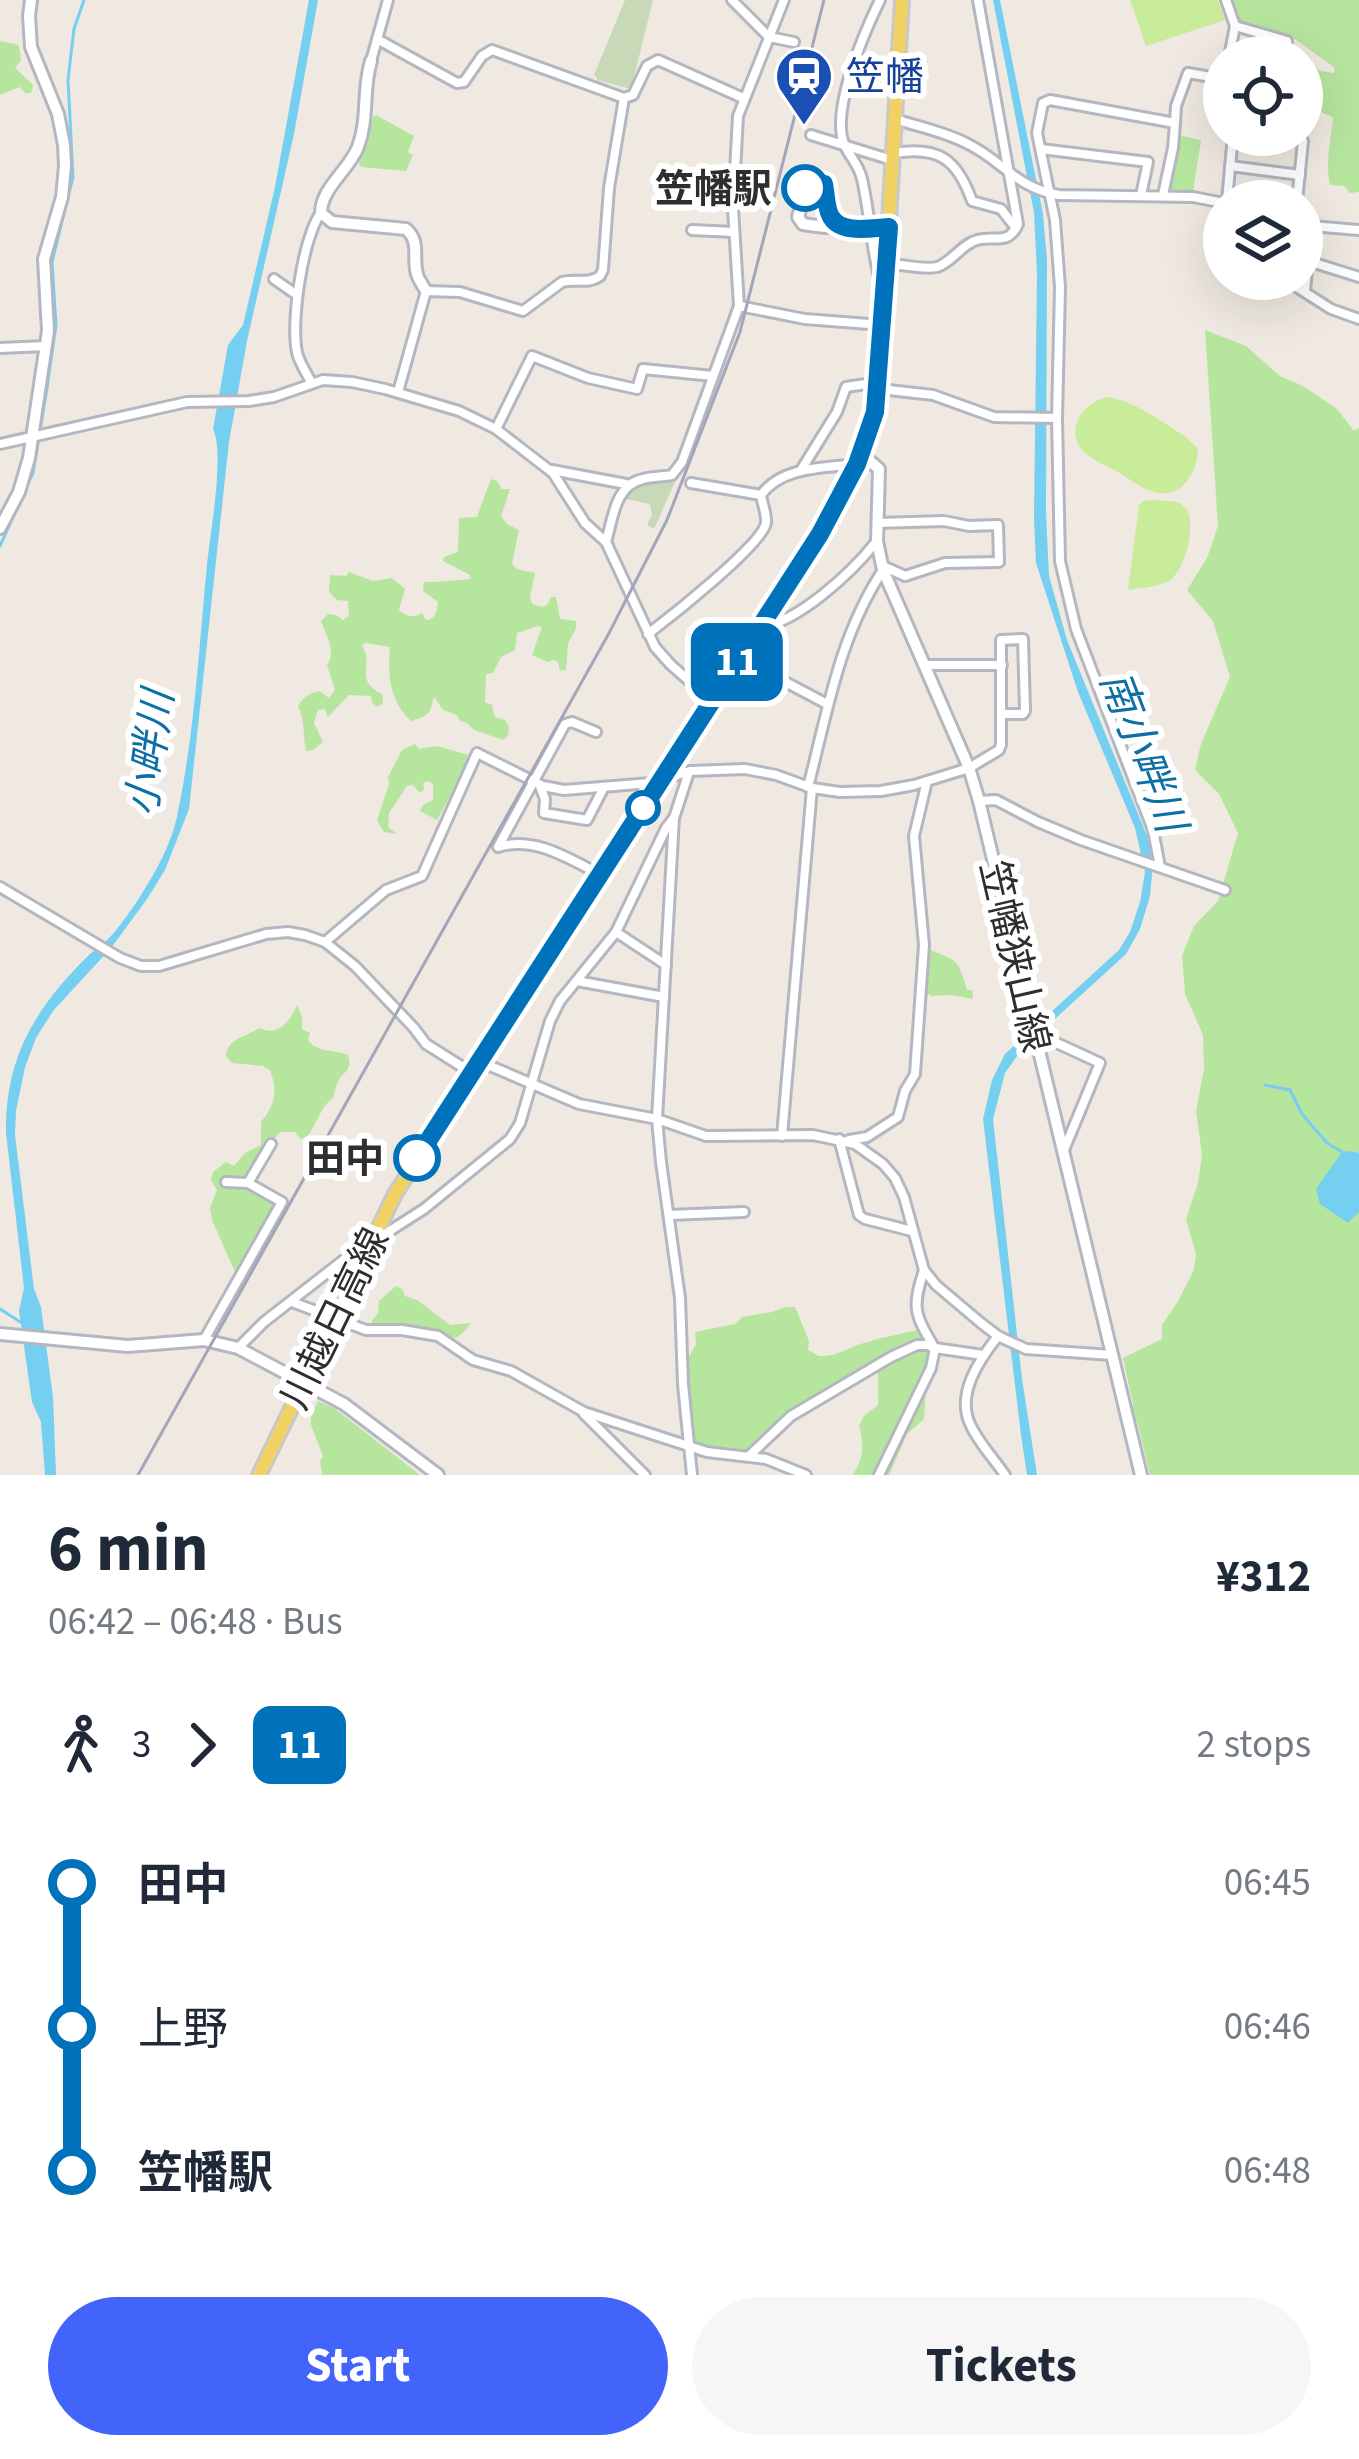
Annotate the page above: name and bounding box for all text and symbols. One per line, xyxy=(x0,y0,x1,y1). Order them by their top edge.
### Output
map controls xyxy=(1203,36,1323,300)
button: locate xyxy=(1203,36,1323,156)
station icon: 笠幡 xyxy=(773,45,835,127)
place label: 笠幡 xyxy=(846,50,924,106)
place label: 笠幡駅 xyxy=(655,162,772,218)
marker: 笠幡駅 xyxy=(783,166,827,210)
button: layers xyxy=(1203,180,1323,300)
line badge: 11 xyxy=(683,623,791,701)
text: 11 xyxy=(715,632,759,692)
water label: 南小畔川 xyxy=(1084,663,1202,845)
water label: 小畔川 xyxy=(113,683,190,820)
unlabelled marker xyxy=(627,792,659,824)
street label: 笠幡狭山線 xyxy=(965,855,1063,1058)
place label: 田中 xyxy=(306,1132,384,1188)
marker: 田中 xyxy=(395,1136,439,1180)
street label: 川越日高線 xyxy=(268,1219,404,1419)
text: 6 min xyxy=(48,1502,209,1596)
text: ¥312 xyxy=(1216,1545,1311,1609)
text: 06:42 – 06:48 · Bus xyxy=(48,1594,343,1650)
icon: walk xyxy=(48,1712,114,1778)
icon: forward xyxy=(169,1712,235,1778)
text: 11 xyxy=(277,1715,322,1775)
text: 3 xyxy=(132,1717,151,1773)
text: 2 stops xyxy=(1197,1717,1311,1773)
text: 田中 xyxy=(138,1854,228,1918)
text: 06:45 xyxy=(1224,1855,1311,1911)
text: 上野 xyxy=(138,1998,228,2062)
text: 06:46 xyxy=(1224,1999,1311,2055)
text: 笠幡駅 xyxy=(138,2142,273,2206)
text: 06:48 xyxy=(1224,2143,1311,2199)
button: Start xyxy=(48,2297,668,2435)
button: Tickets xyxy=(692,2297,1311,2435)

